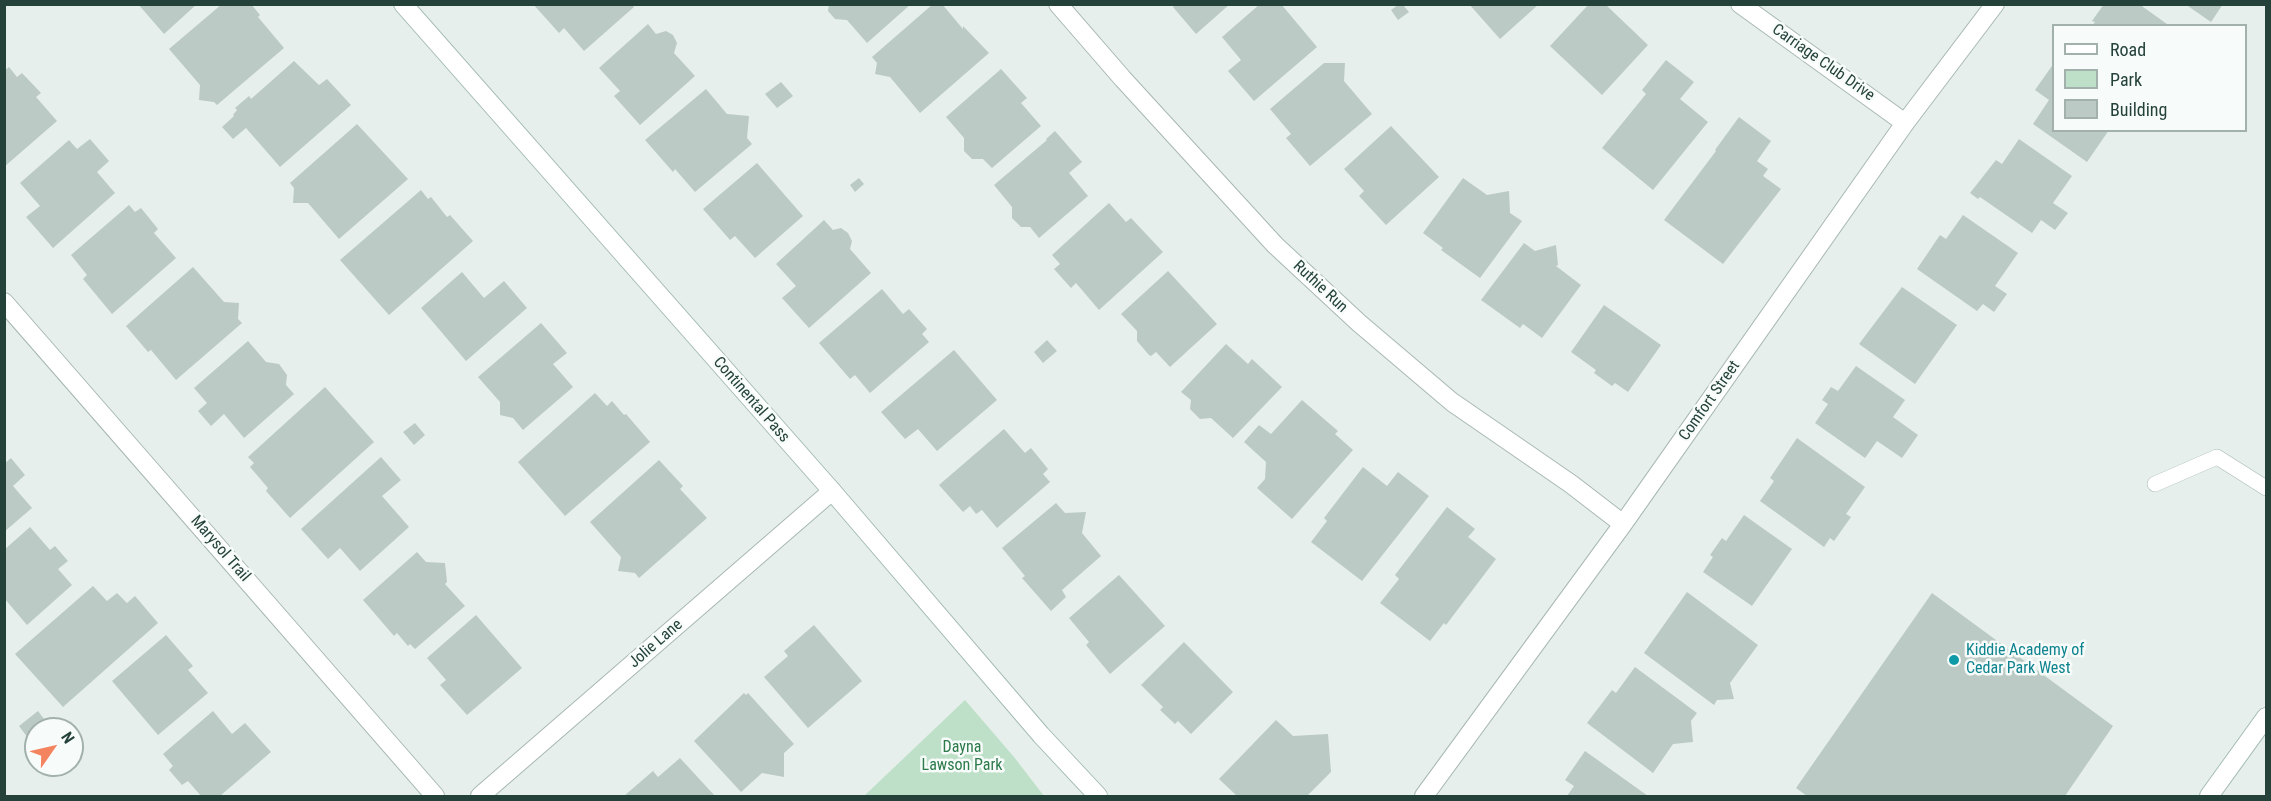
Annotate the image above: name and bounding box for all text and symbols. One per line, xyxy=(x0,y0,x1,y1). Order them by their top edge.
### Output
street label: Carriage Club Drive xyxy=(1768,20,1878,106)
legend xyxy=(2052,24,2247,132)
text: Road xyxy=(2110,39,2146,60)
text: Park xyxy=(2110,69,2142,90)
text: Building xyxy=(2110,99,2167,120)
street label: Ruthie Run xyxy=(1289,257,1351,317)
street label: Continental Pass xyxy=(709,353,793,447)
street label: Comfort Street xyxy=(1675,357,1745,445)
street label: Marysol Trail xyxy=(186,512,254,586)
street label: Jolie Lane xyxy=(625,615,687,673)
place label: Kiddie Academy of Cedar Park West xyxy=(1966,641,2084,679)
marker: Kiddie Academy of Cedar Park West xyxy=(1947,653,1961,667)
north arrow xyxy=(24,717,84,777)
text: N xyxy=(57,728,78,747)
park label: Dayna Lawson Park xyxy=(922,738,1002,776)

